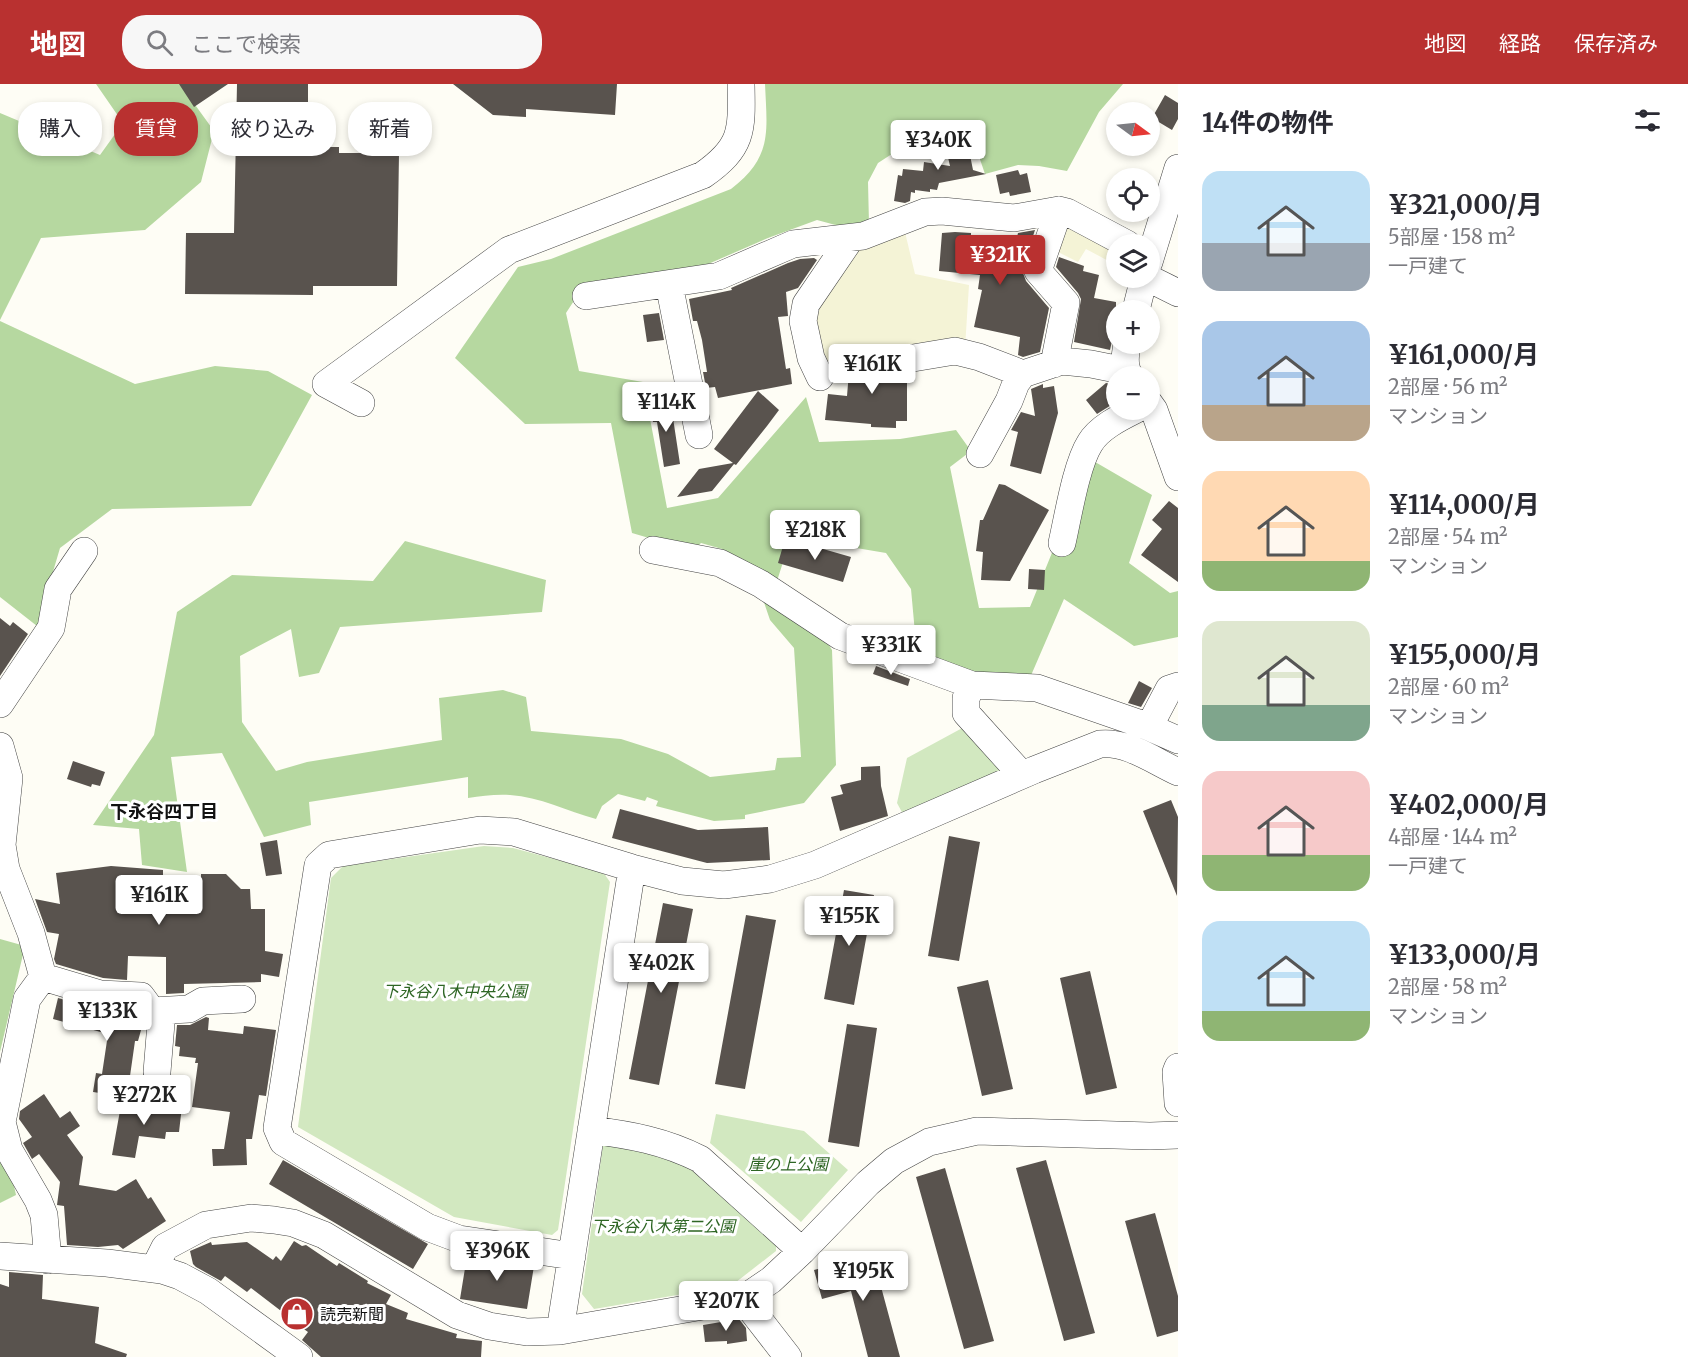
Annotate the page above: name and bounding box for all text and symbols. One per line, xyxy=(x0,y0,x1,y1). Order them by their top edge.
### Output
search box xyxy=(122,15,542,69)
text: 地図 xyxy=(30,26,86,62)
icon: search xyxy=(143,26,176,59)
text: ここで検索 xyxy=(191,30,301,58)
text: 地図 xyxy=(1424,30,1466,57)
text: 経路 xyxy=(1499,30,1541,57)
text: 保存済み xyxy=(1574,30,1658,57)
chip: 購入 xyxy=(18,102,102,156)
chip: 賃貸 xyxy=(114,102,198,156)
chip: 絞り込み xyxy=(210,102,336,156)
chip: 新着 xyxy=(348,102,432,156)
north arrow xyxy=(1106,102,1160,156)
map controls xyxy=(1106,102,1160,420)
icon: filters xyxy=(1631,104,1664,137)
text: 14件の物件 xyxy=(1202,106,1333,139)
pin: ¥340K xyxy=(896,120,980,171)
text: ¥340K xyxy=(905,127,971,152)
button: locate xyxy=(1106,168,1160,222)
text: ¥321,000/月 xyxy=(1388,188,1543,221)
icon: home xyxy=(1250,195,1322,267)
text: 5部屋 · 158 m² xyxy=(1388,224,1515,249)
button: layers xyxy=(1106,234,1160,288)
pin: ¥321K xyxy=(958,235,1042,286)
text: ¥321K xyxy=(969,242,1031,267)
text: 一戸建て xyxy=(1388,253,1468,278)
button: + xyxy=(1106,300,1160,354)
text: ¥161,000/月 xyxy=(1388,338,1539,371)
pin: ¥161K xyxy=(830,344,914,395)
icon: home xyxy=(1250,345,1322,417)
text: ¥161K xyxy=(843,351,901,376)
button: − xyxy=(1106,366,1160,420)
text: 2部屋 · 56 m² xyxy=(1388,374,1507,399)
pin: ¥114K xyxy=(624,382,708,433)
text: ¥114K xyxy=(636,389,696,414)
text: マンション xyxy=(1388,403,1488,428)
text: ¥114,000/月 xyxy=(1388,488,1540,521)
icon: home xyxy=(1250,495,1322,567)
pin: ¥218K xyxy=(773,510,857,561)
text: ¥218K xyxy=(784,517,846,542)
text: 2部屋 · 54 m² xyxy=(1388,524,1507,549)
text: マンション xyxy=(1388,553,1488,578)
pin: ¥331K xyxy=(849,625,933,676)
text: ¥331K xyxy=(861,632,921,657)
text: ¥155,000/月 xyxy=(1388,638,1541,671)
icon: home xyxy=(1250,645,1322,717)
text: 2部屋 · 60 m² xyxy=(1388,674,1509,699)
text: マンション xyxy=(1388,703,1488,728)
text: ¥402,000/月 xyxy=(1388,788,1549,821)
icon: home xyxy=(1250,795,1322,867)
district label: 下永谷四丁目 xyxy=(110,800,218,823)
text: 4部屋 · 144 m² xyxy=(1388,824,1517,849)
text: 一戸建て xyxy=(1388,853,1468,878)
pin: ¥161K xyxy=(117,875,201,926)
text: ¥161K xyxy=(130,882,188,907)
pin: ¥155K xyxy=(807,896,891,947)
text: ¥155K xyxy=(818,903,880,928)
text: ¥133,000/月 xyxy=(1388,938,1541,971)
pin: ¥402K xyxy=(619,943,703,994)
icon: home xyxy=(1250,945,1322,1017)
text: ¥402K xyxy=(628,950,694,975)
text: 2部屋 · 58 m² xyxy=(1388,974,1507,999)
park label: 下永谷八木中央公園 xyxy=(383,981,529,1001)
pin: ¥133K xyxy=(65,991,149,1042)
text: ¥133K xyxy=(77,998,137,1023)
text: マンション xyxy=(1388,1003,1488,1028)
pin: ¥272K xyxy=(102,1075,186,1126)
text: ¥272K xyxy=(112,1082,176,1107)
park label: 崖の上公園 xyxy=(748,1154,830,1174)
park label: 下永谷八木第二公園 xyxy=(591,1216,737,1236)
pin: ¥396K xyxy=(455,1231,539,1282)
text: ¥396K xyxy=(464,1238,530,1263)
pin: ¥195K xyxy=(821,1251,905,1302)
text: ¥195K xyxy=(832,1258,894,1283)
pin: ¥207K xyxy=(684,1281,768,1332)
text: ¥207K xyxy=(693,1288,759,1313)
shop icon: 読売新聞 xyxy=(279,1296,315,1332)
place label: 読売新聞 xyxy=(320,1304,384,1324)

